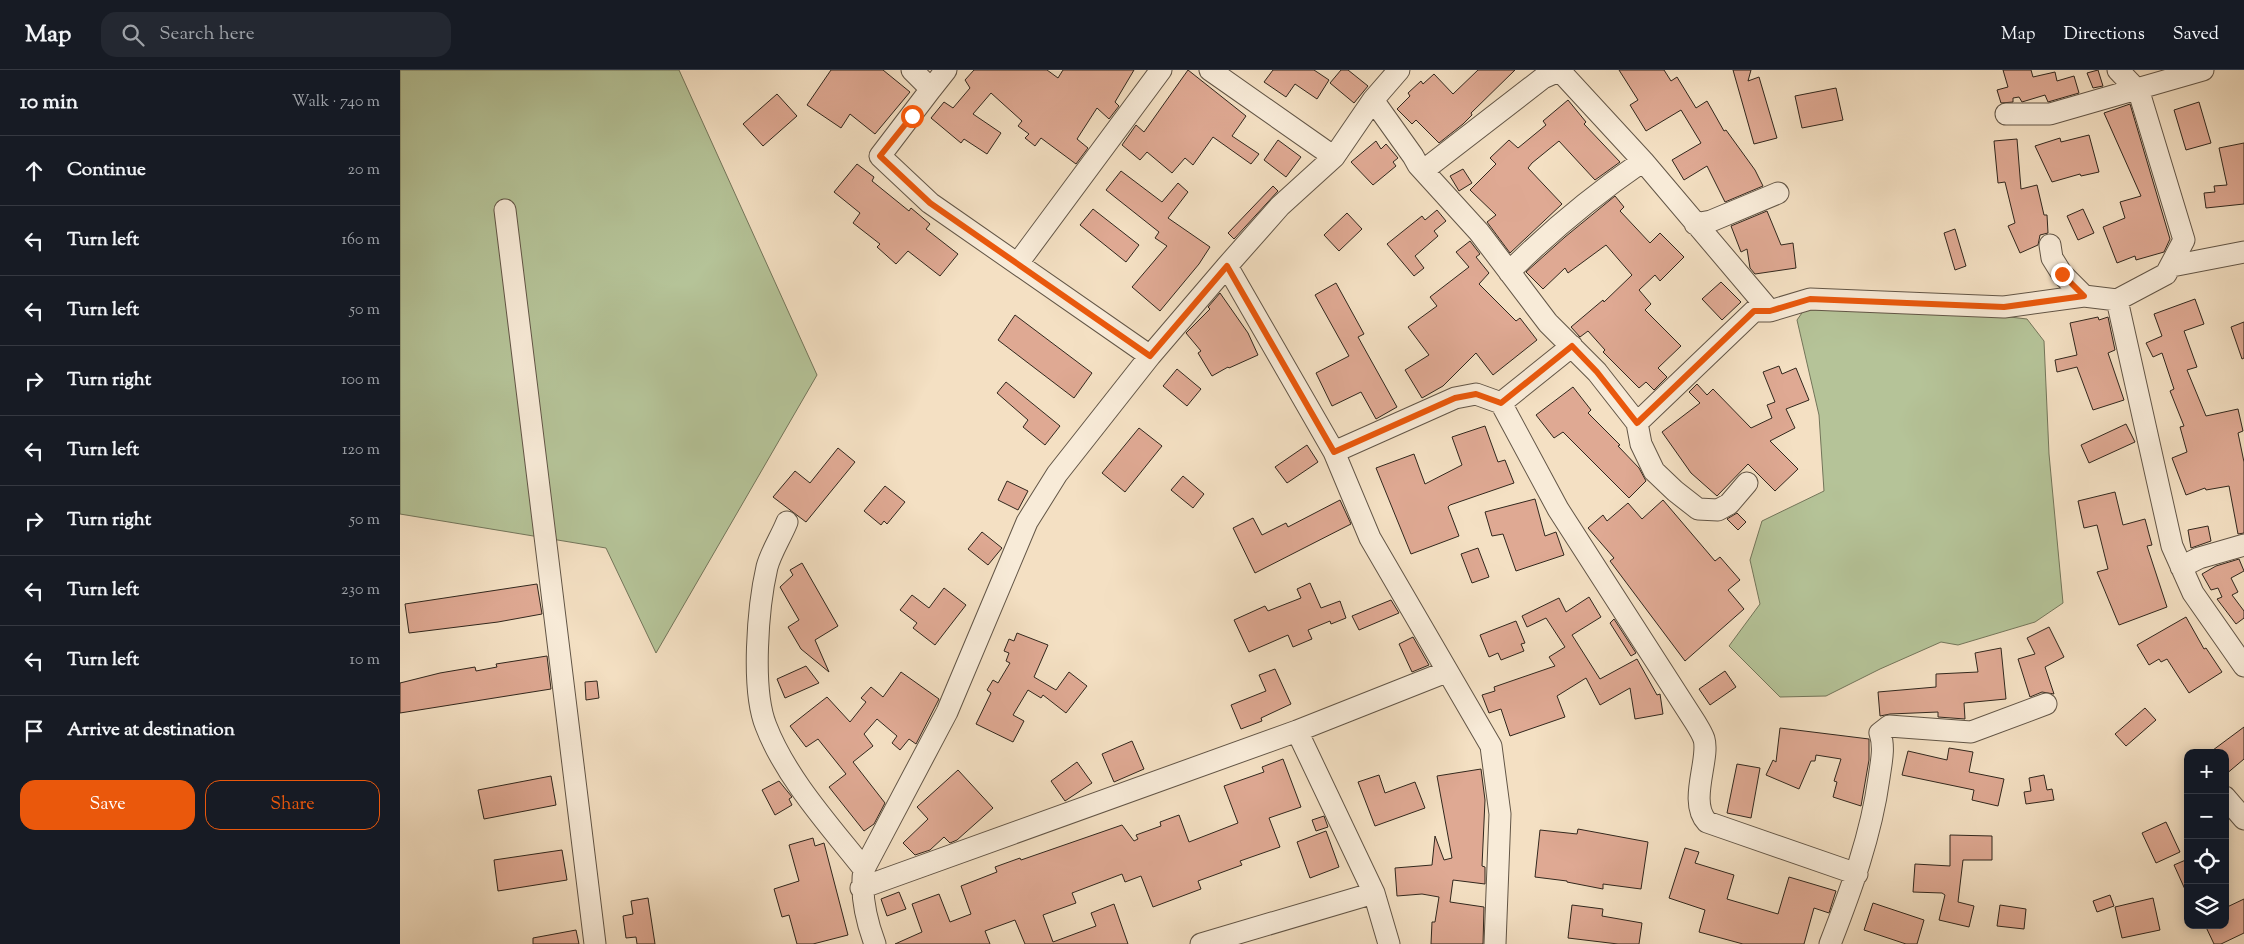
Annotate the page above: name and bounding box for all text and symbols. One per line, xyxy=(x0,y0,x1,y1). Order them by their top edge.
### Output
search box xyxy=(101,12,451,57)
text: Map xyxy=(25,18,71,52)
icon: search xyxy=(119,21,147,49)
text: Search here xyxy=(159,21,255,48)
text: Map xyxy=(2001,22,2036,48)
text: Directions xyxy=(2064,22,2145,48)
text: Saved xyxy=(2173,22,2219,48)
text: 10 min xyxy=(20,88,78,118)
text: Walk · 740 m xyxy=(292,91,380,114)
route start xyxy=(901,105,924,128)
icon: ahead xyxy=(20,157,48,185)
text: Continue xyxy=(67,157,146,184)
text: 20 m xyxy=(347,159,380,182)
icon: left xyxy=(20,227,48,255)
text: Turn left xyxy=(67,227,139,254)
text: 160 m xyxy=(342,229,380,252)
route end xyxy=(2051,263,2074,286)
icon: left xyxy=(20,297,48,325)
text: Turn left xyxy=(67,297,139,324)
text: 50 m xyxy=(349,299,380,322)
icon: right xyxy=(20,367,48,395)
text: Turn right xyxy=(67,367,151,394)
text: 100 m xyxy=(341,369,380,392)
icon: left xyxy=(20,437,48,465)
text: Turn left xyxy=(67,437,139,464)
text: 120 m xyxy=(342,439,380,462)
icon: right xyxy=(20,507,48,535)
text: Turn right xyxy=(67,507,151,534)
text: 50 m xyxy=(349,509,380,532)
icon: left xyxy=(20,577,48,605)
text: Turn left xyxy=(67,577,139,604)
text: 230 m xyxy=(341,579,380,602)
icon: left xyxy=(20,647,48,675)
text: Turn left xyxy=(67,647,139,674)
text: 10 m xyxy=(350,649,380,672)
icon: arrive xyxy=(20,717,48,745)
text: Arrive at destination xyxy=(67,717,235,744)
map controls xyxy=(2184,749,2229,929)
button: + xyxy=(2184,749,2229,794)
button: Save xyxy=(20,780,195,830)
button: Share xyxy=(205,780,380,830)
button: − xyxy=(2184,794,2229,839)
button: locate xyxy=(2184,839,2229,884)
button: layers xyxy=(2184,884,2229,929)

